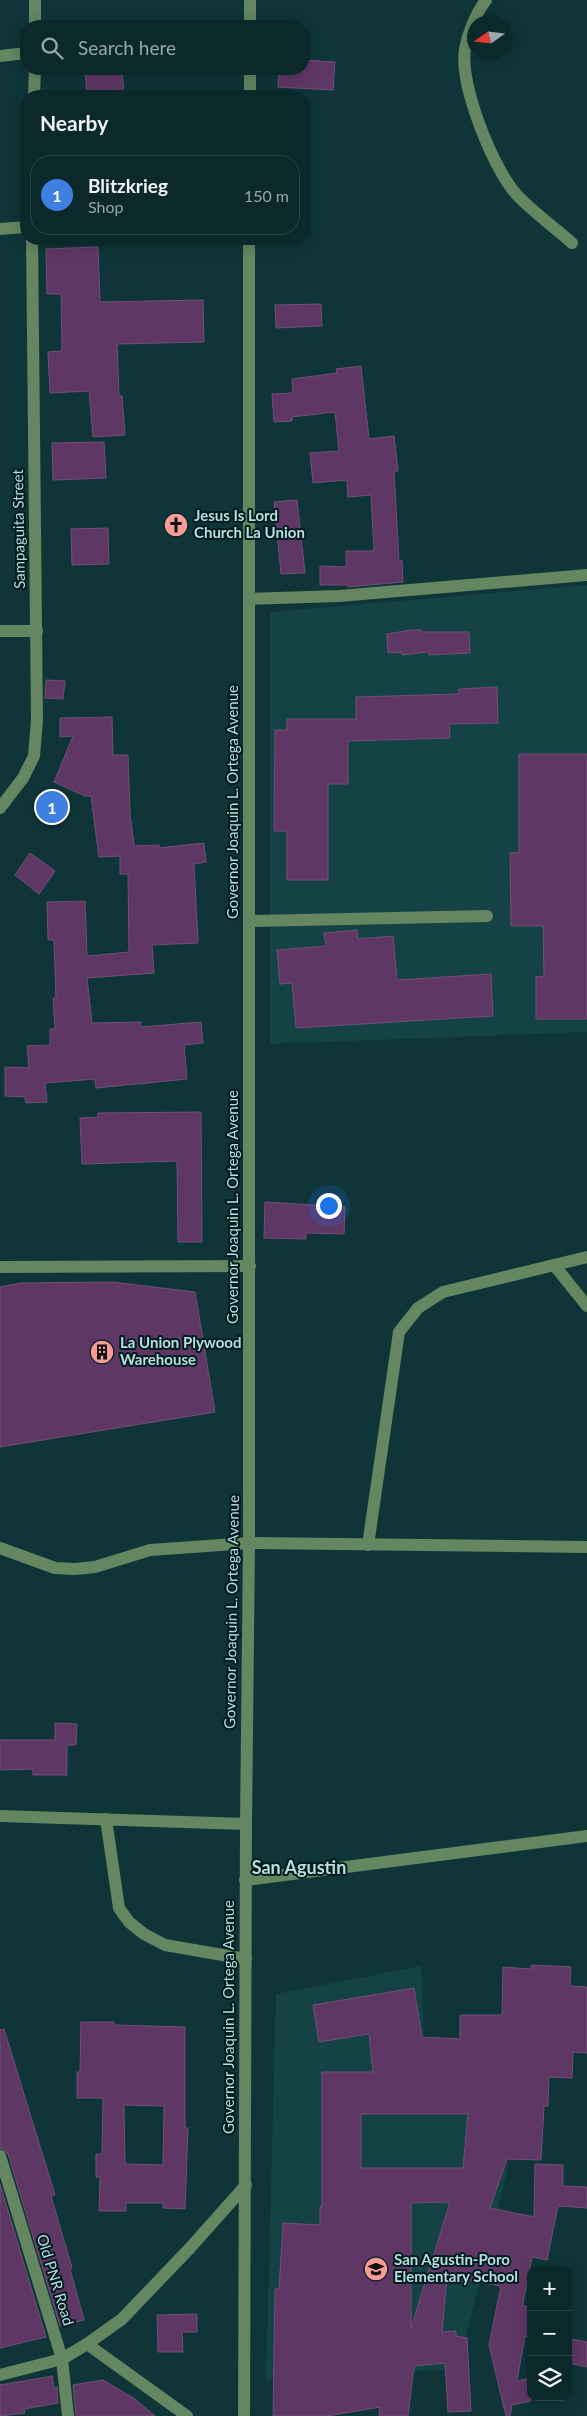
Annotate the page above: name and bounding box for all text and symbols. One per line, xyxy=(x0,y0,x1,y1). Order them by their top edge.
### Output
north arrow xyxy=(467,15,512,60)
search box xyxy=(20,20,310,75)
icon: search xyxy=(38,34,66,62)
text: Search here xyxy=(78,36,176,59)
text: Nearby xyxy=(40,110,108,135)
text: Blitzkrieg xyxy=(88,174,168,197)
text: 1 xyxy=(52,186,62,205)
text: 150 m xyxy=(244,186,289,205)
text: Shop xyxy=(88,197,124,216)
street label: Sampaguita Street xyxy=(8,468,28,589)
place label: Jesus Is Lord Church La Union xyxy=(194,506,305,541)
church icon: Jesus Is Lord Church La Union xyxy=(163,512,189,538)
street label: Governor Joaquin L. Ortega Avenue xyxy=(223,685,241,919)
pin: 1 xyxy=(36,788,68,826)
street label: Governor Joaquin L. Ortega Avenue xyxy=(223,1090,241,1324)
your location xyxy=(316,1193,342,1219)
place label: La Union Plywood Warehouse xyxy=(120,1333,242,1368)
building icon: La Union Plywood Warehouse xyxy=(89,1339,115,1365)
street label: Governor Joaquin L. Ortega Avenue xyxy=(220,1495,242,1729)
district label: San Agustin xyxy=(252,1856,346,1878)
street label: Governor Joaquin L. Ortega Avenue xyxy=(219,1900,237,2134)
street label: Old PNR Road xyxy=(34,2232,78,2328)
place label: San Agustin-Poro Elementary School xyxy=(394,2250,518,2285)
school or university icon: San Agustin-Poro Elementary School xyxy=(363,2256,389,2282)
map controls xyxy=(527,2266,572,2401)
button: + xyxy=(527,2266,572,2311)
button: − xyxy=(527,2311,572,2356)
button: layers xyxy=(527,2356,572,2401)

